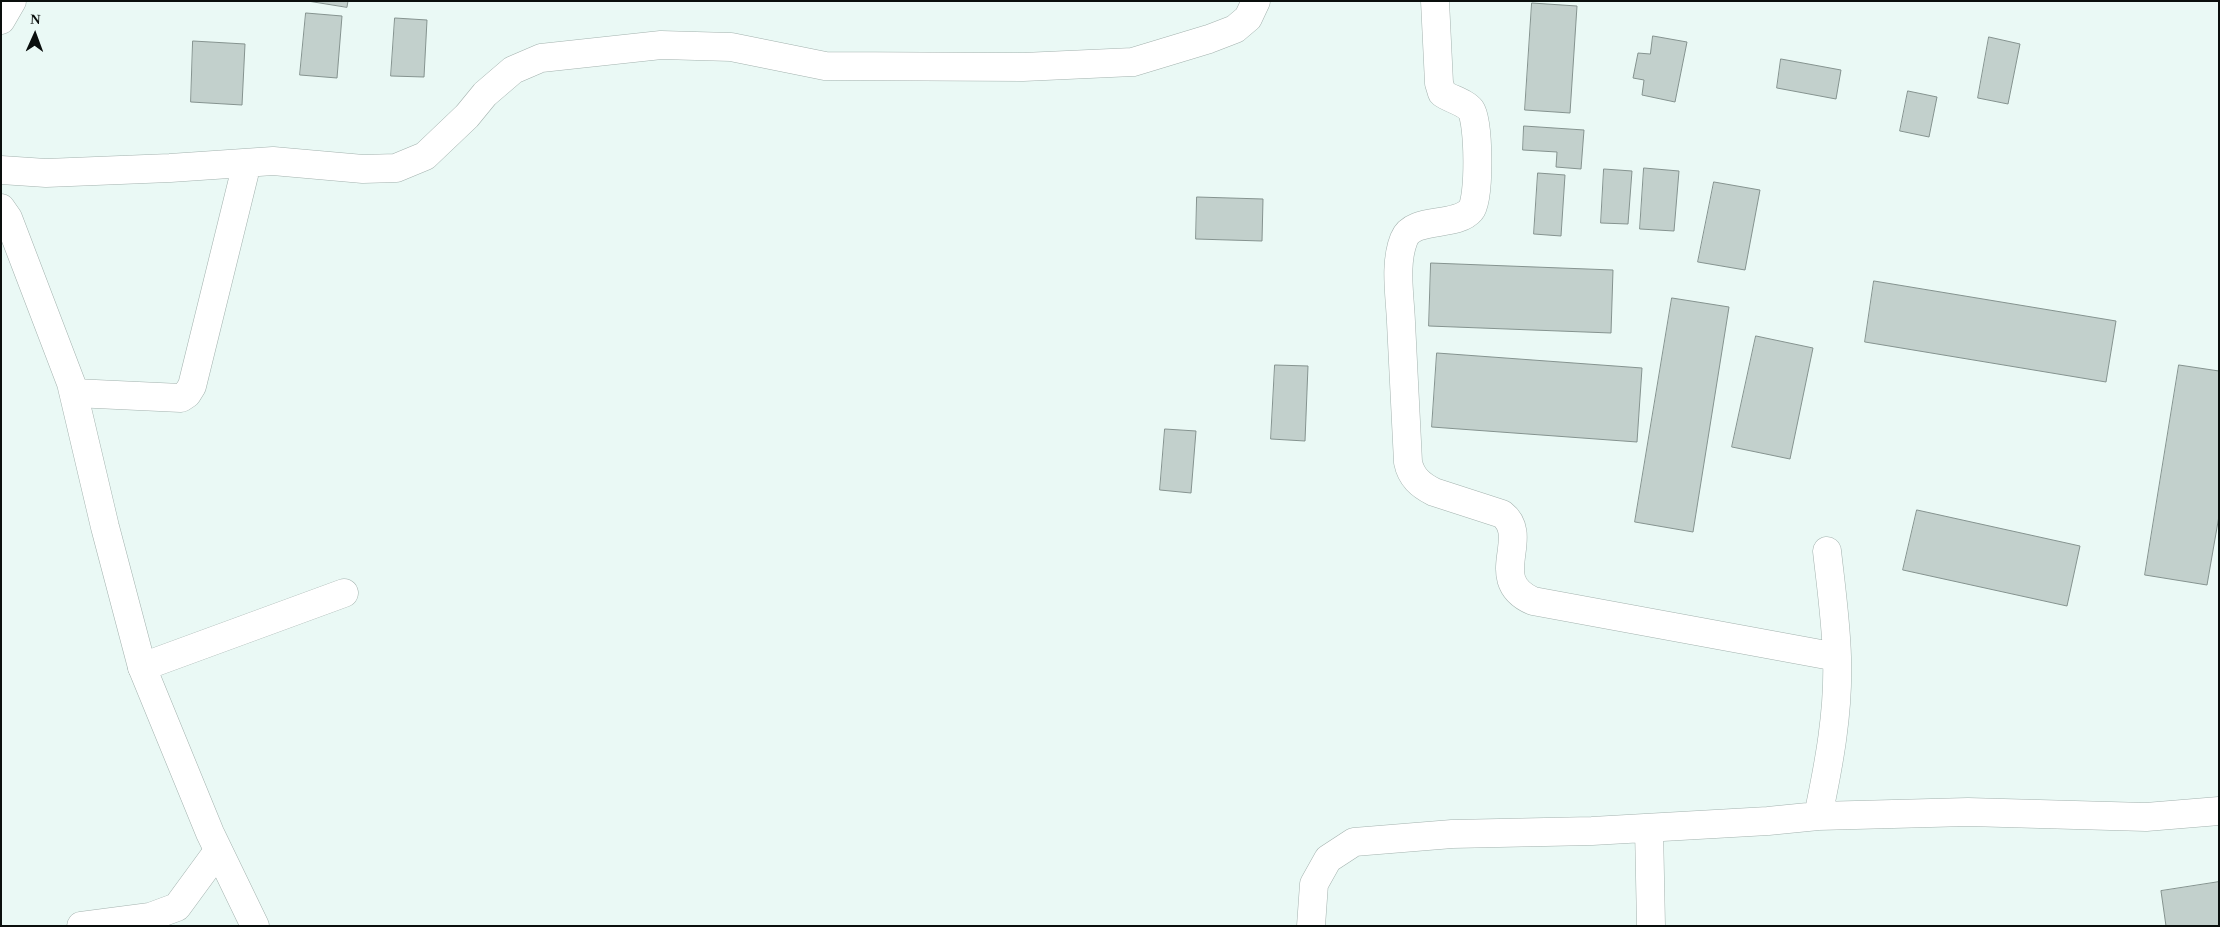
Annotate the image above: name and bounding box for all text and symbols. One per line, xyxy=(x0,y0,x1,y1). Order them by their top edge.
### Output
north arrow xyxy=(10,10,60,60)
text: N xyxy=(30,12,41,27)

